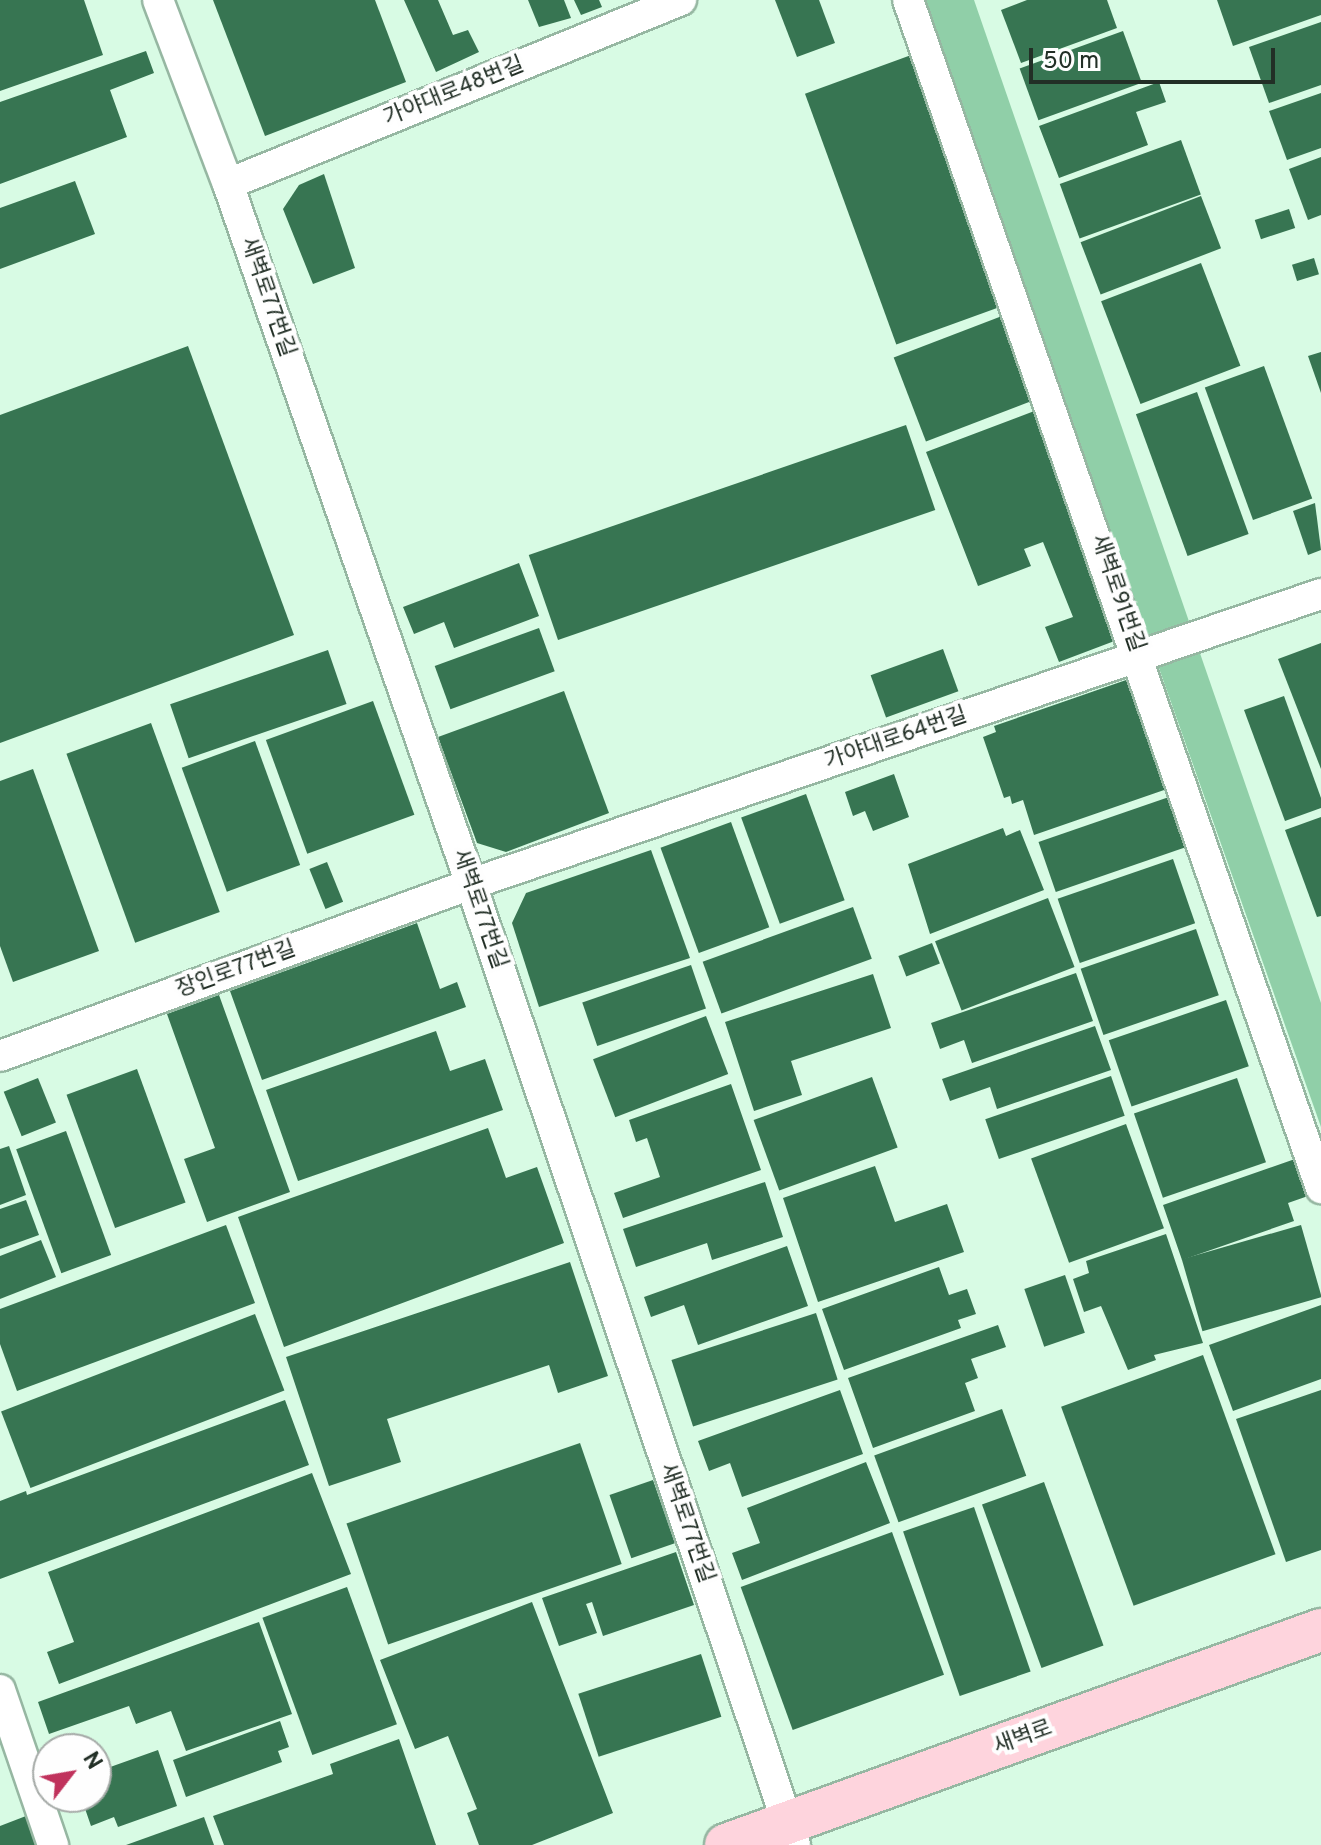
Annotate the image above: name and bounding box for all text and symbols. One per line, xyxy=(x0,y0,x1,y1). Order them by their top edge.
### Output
scale bar xyxy=(1033,32,1279,82)
text: 50 m xyxy=(1043,47,1099,77)
street label: 가야대로48번길 xyxy=(380,52,528,132)
street label: 새벽로77번길 xyxy=(234,234,300,360)
street label: 새벽로91번길 xyxy=(1085,531,1149,655)
street label: 가야대로64번길 xyxy=(822,702,970,776)
street label: 새벽로77번길 xyxy=(446,846,512,972)
street label: 장인로77번길 xyxy=(173,936,299,1004)
street label: 새벽로77번길 xyxy=(653,1460,719,1586)
street label: 새벽로 xyxy=(990,1715,1056,1761)
north arrow xyxy=(32,1733,112,1813)
text: N xyxy=(76,1748,107,1775)

